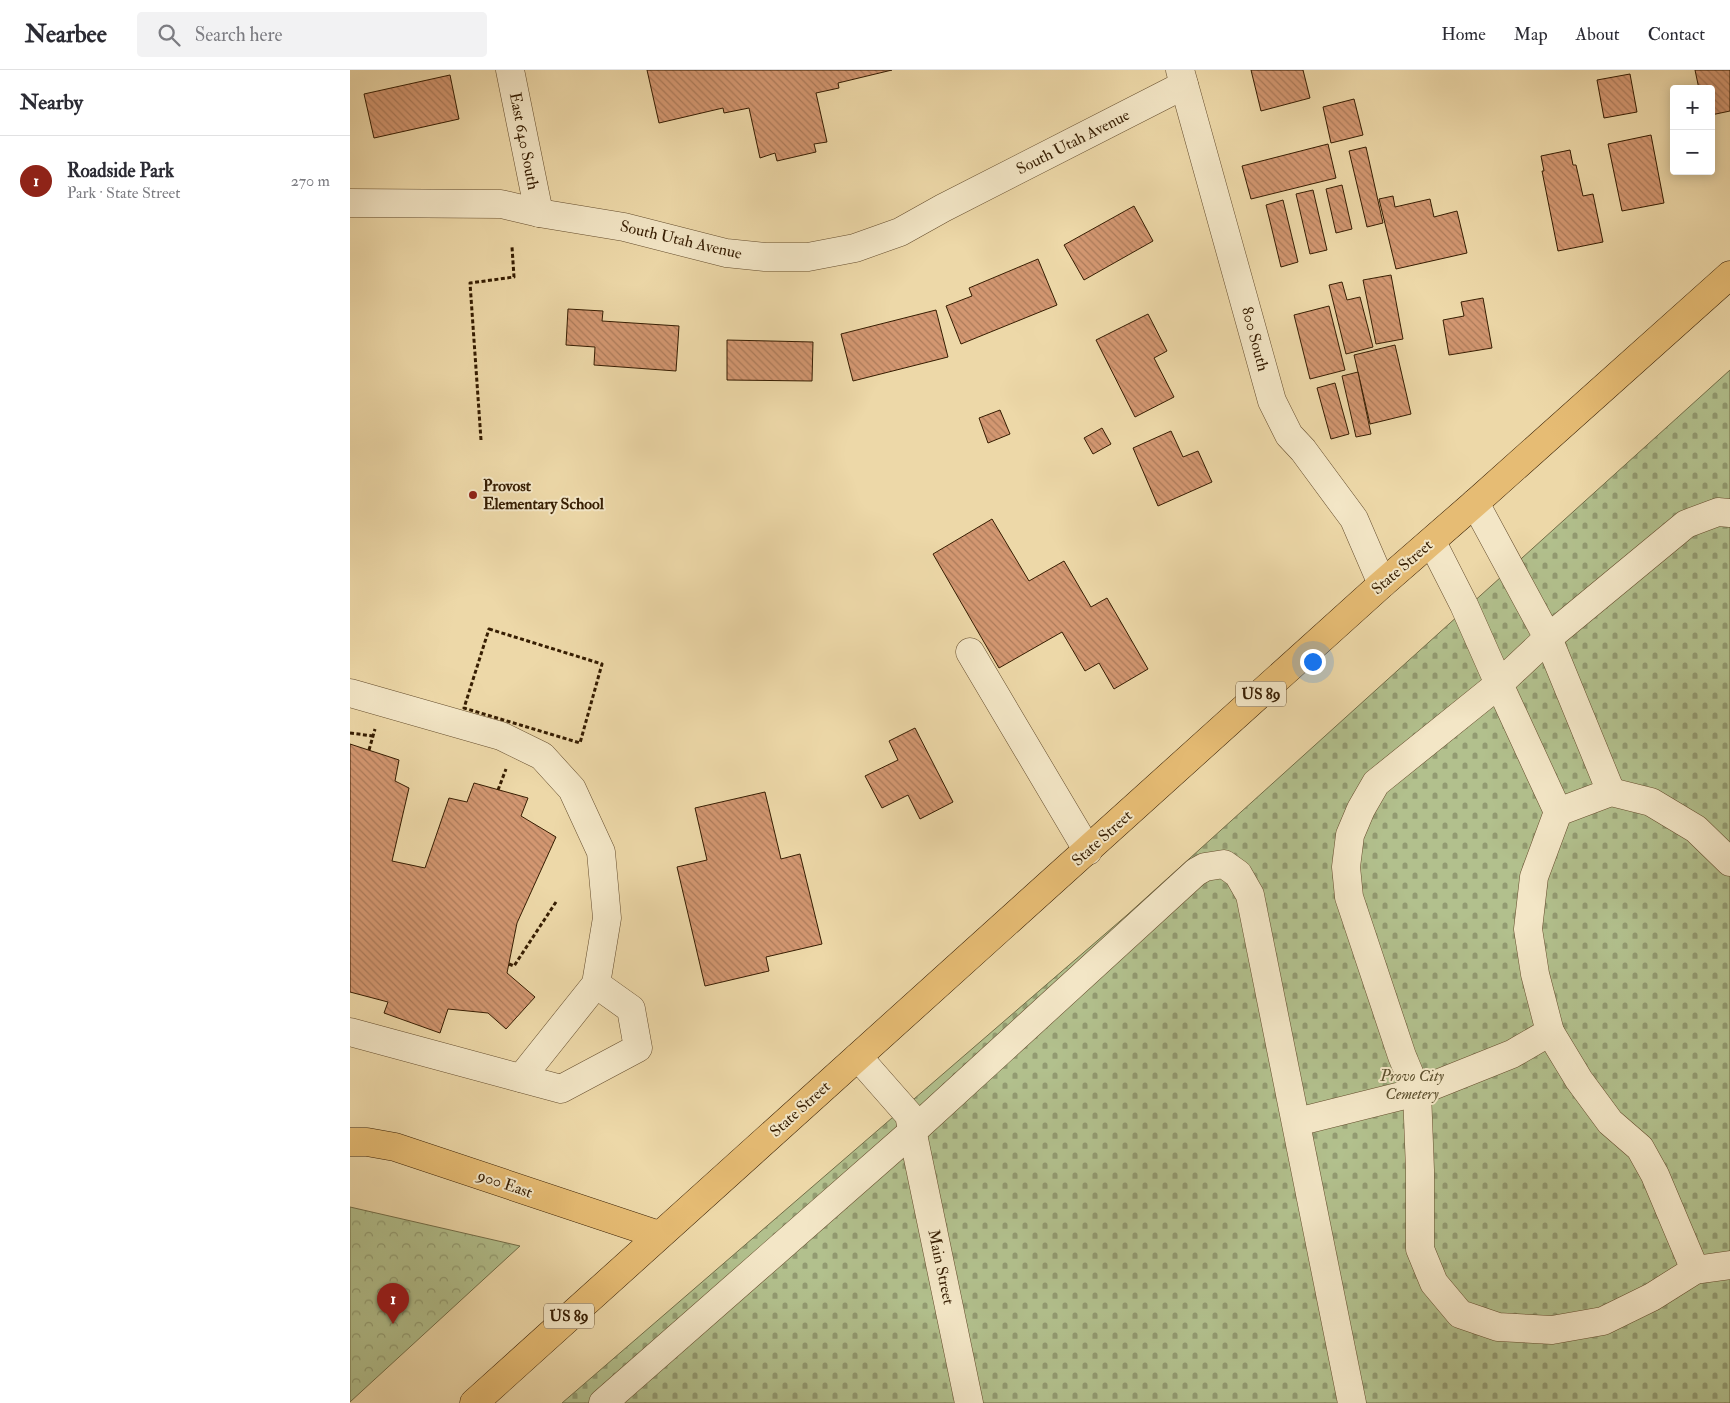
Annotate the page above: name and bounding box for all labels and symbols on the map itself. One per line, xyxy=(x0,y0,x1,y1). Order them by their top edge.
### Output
street label: East 640 South xyxy=(505,91,543,192)
street label: South Utah Avenue xyxy=(1013,105,1133,179)
street label: South Utah Avenue xyxy=(618,216,744,264)
street label: 800 South xyxy=(1237,305,1273,374)
place label: Provost Elementary School xyxy=(483,476,605,515)
marker: Provost Elementary School xyxy=(467,489,479,501)
street label: State Street xyxy=(1367,535,1437,599)
your location xyxy=(1300,649,1326,675)
road number: US 89 xyxy=(1236,682,1286,706)
street label: State Street xyxy=(1068,806,1136,870)
park label: Provo City Cemetery xyxy=(1379,1066,1445,1104)
street label: State Street xyxy=(766,1077,834,1141)
street label: 900 East xyxy=(474,1165,535,1203)
street label: Main Street xyxy=(923,1228,959,1306)
pin: 1 xyxy=(377,1283,409,1324)
road number: US 89 xyxy=(544,1304,594,1328)

